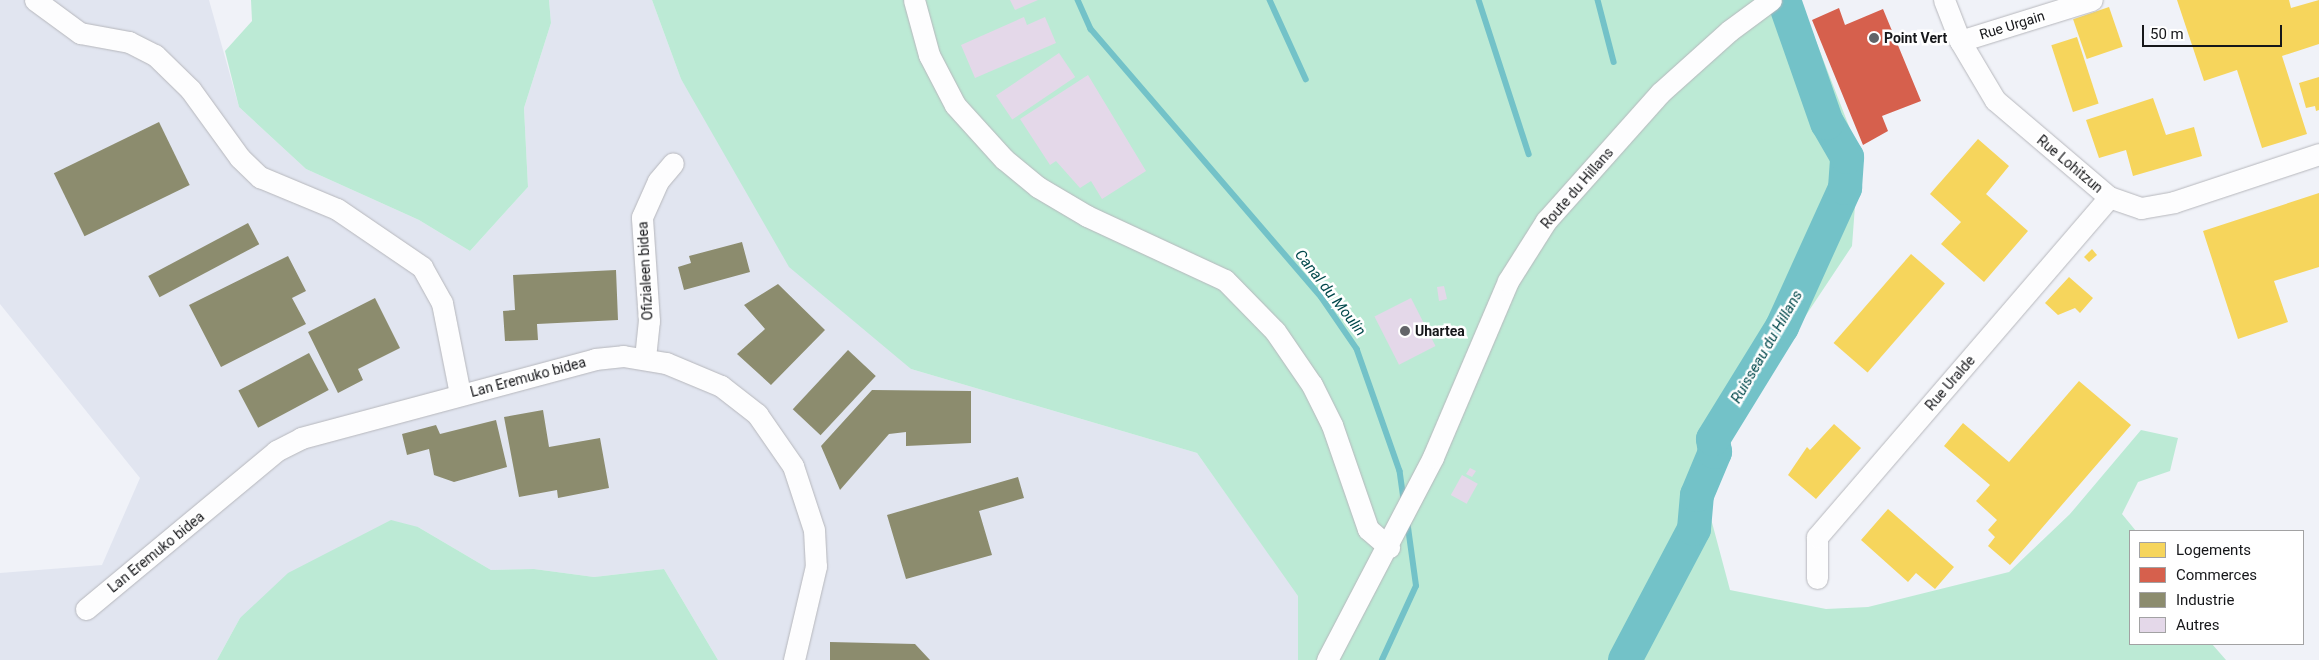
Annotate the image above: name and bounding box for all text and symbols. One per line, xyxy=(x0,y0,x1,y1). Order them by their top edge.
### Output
street label: Rue Urgain xyxy=(1977,7,2047,43)
scale bar xyxy=(2144,15,2284,47)
text: 50 m xyxy=(2150,25,2184,43)
place label: Point Vert xyxy=(1884,30,1947,46)
marker: Point Vert xyxy=(1868,32,1880,44)
street label: Rue Lohitzun xyxy=(2034,132,2106,196)
street label: Route du Hillans xyxy=(1537,144,1617,232)
street label: Ofizialeen bidea xyxy=(634,221,656,321)
water label: Canal du Moulin xyxy=(1291,246,1369,340)
water label: Ruisseau du Hillans xyxy=(1727,287,1807,407)
place label: Uhartea xyxy=(1415,323,1465,339)
marker: Uhartea xyxy=(1399,325,1411,337)
street label: Rue Uralde xyxy=(1922,352,1978,414)
street label: Lan Eremuko bidea xyxy=(468,353,588,401)
street label: Lan Eremuko bidea xyxy=(104,508,208,596)
legend xyxy=(2129,530,2304,645)
text: Logements xyxy=(2176,541,2251,559)
text: Commerces xyxy=(2176,566,2257,584)
text: Industrie xyxy=(2176,591,2234,609)
text: Autres xyxy=(2176,616,2220,634)

